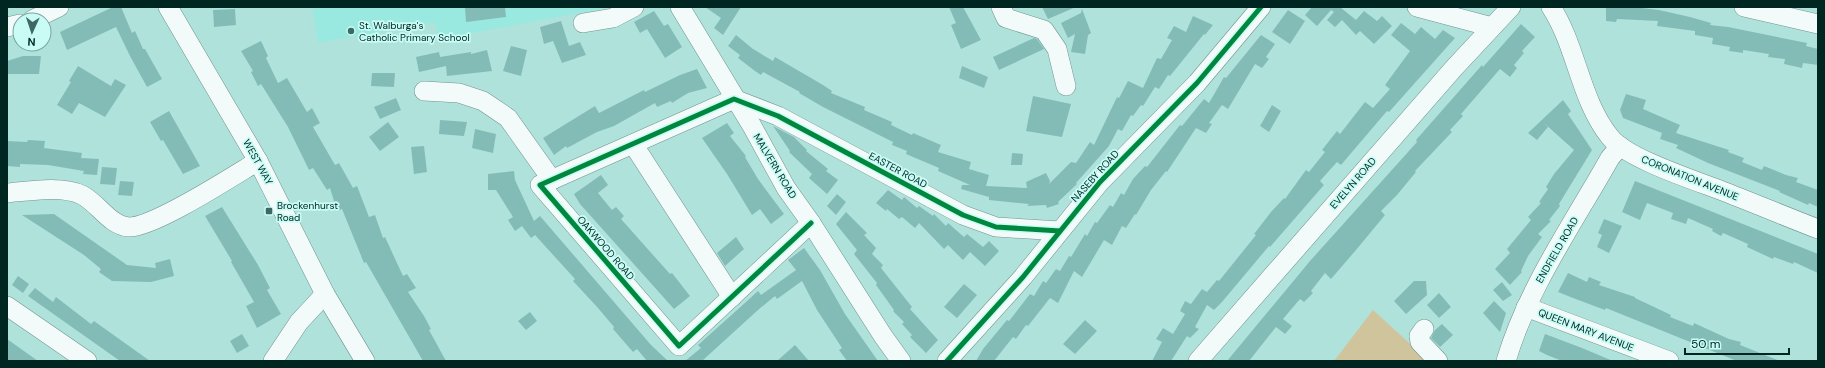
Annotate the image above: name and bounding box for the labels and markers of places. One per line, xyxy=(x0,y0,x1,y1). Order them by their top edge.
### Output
place label: St. Walburga's Catholic Primary School xyxy=(359,19,470,44)
marker: St. Walburga's Catholic Primary School xyxy=(346,26,356,36)
place label: Brockenhurst Road xyxy=(277,199,338,224)
marker: Brockenhurst Road xyxy=(264,206,274,216)

